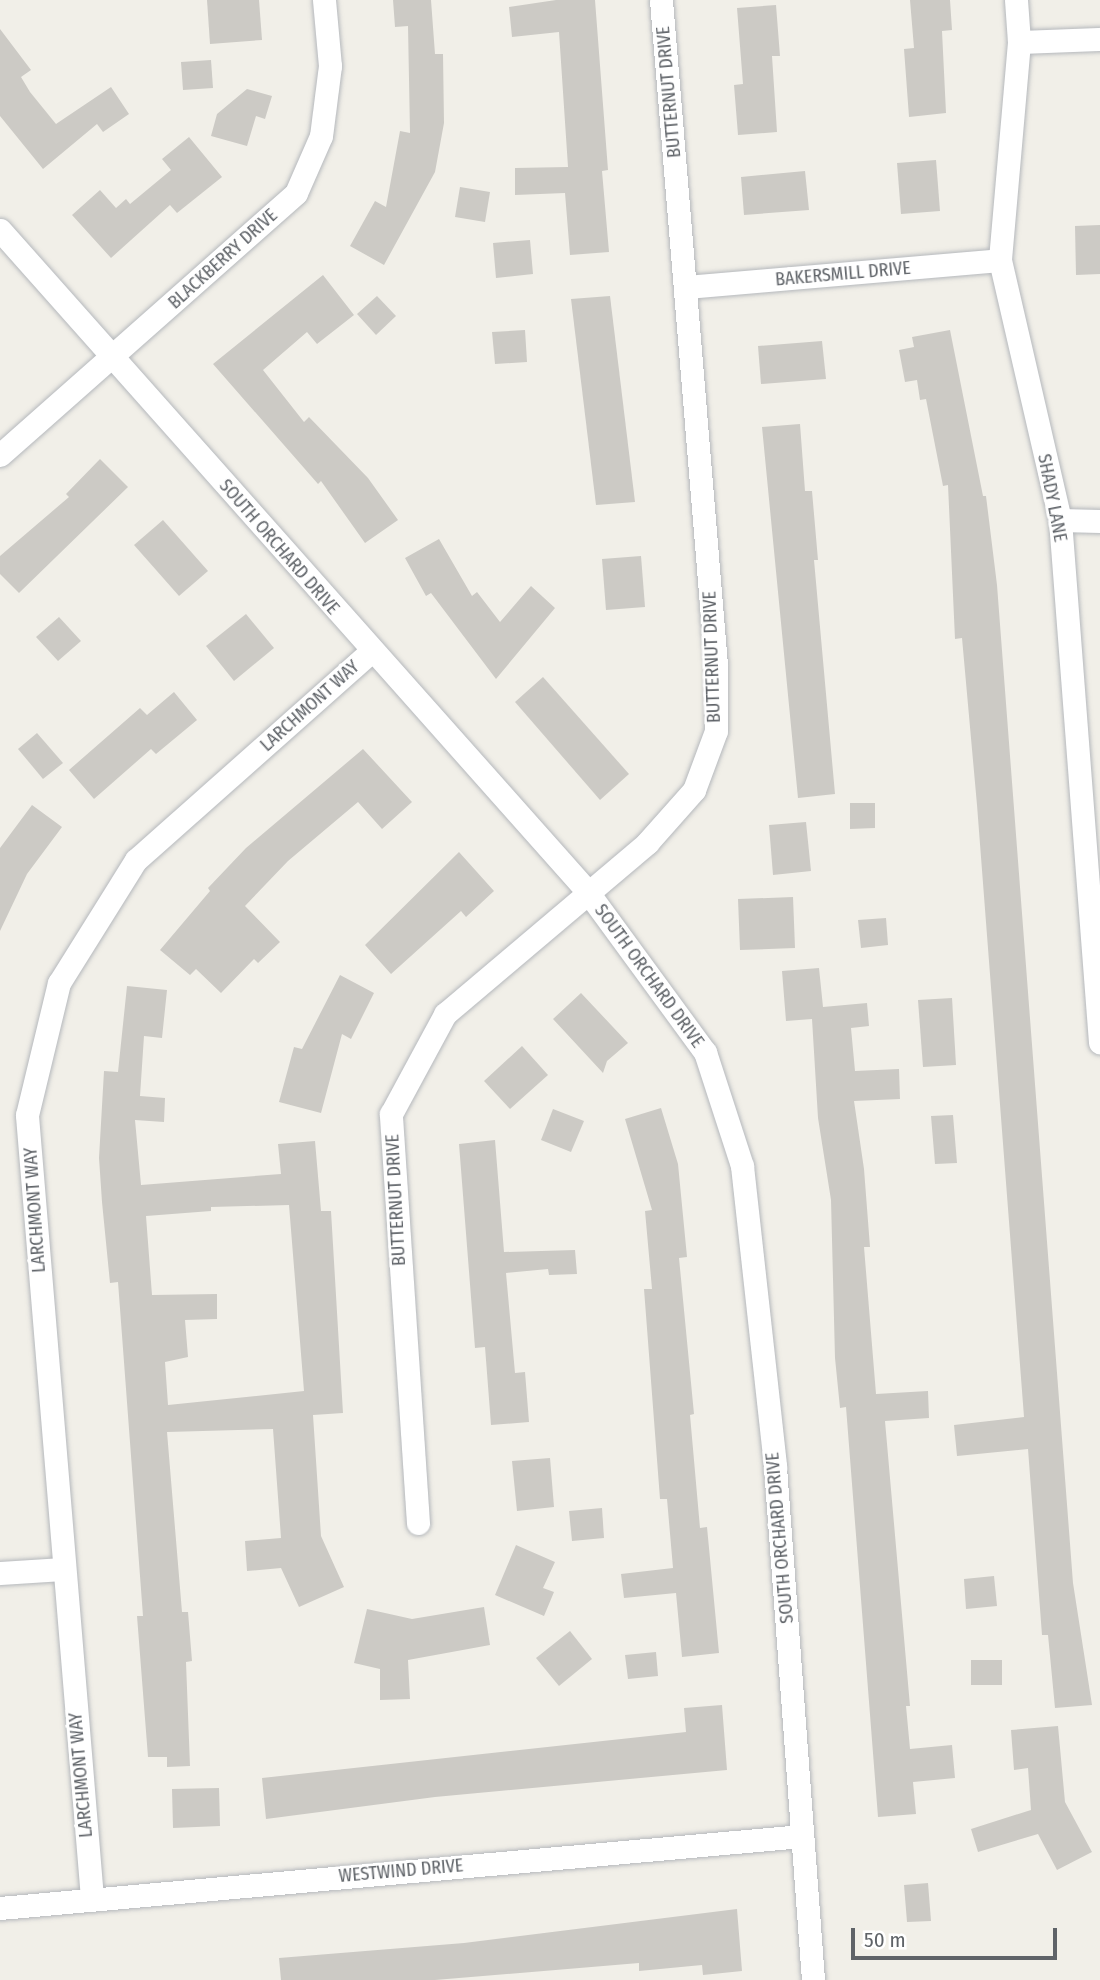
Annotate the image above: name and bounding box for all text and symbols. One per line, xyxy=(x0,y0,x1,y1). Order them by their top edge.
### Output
street label: BUTTERNUT DRIVE xyxy=(652,25,686,159)
street label: BLACKBERRY DRIVE xyxy=(164,204,282,314)
street label: BAKERSMILL DRIVE xyxy=(774,257,912,291)
street label: SHADY LANE xyxy=(1033,452,1071,544)
street label: SOUTH ORCHARD DRIVE xyxy=(214,475,344,619)
street label: BUTTERNUT DRIVE xyxy=(699,591,725,723)
street label: LARCHMONT WAY xyxy=(256,656,364,756)
street label: SOUTH ORCHARD DRIVE xyxy=(590,900,708,1052)
street label: BUTTERNUT DRIVE xyxy=(382,1134,410,1266)
street label: LARCHMONT WAY xyxy=(20,1147,50,1273)
street label: SOUTH ORCHARD DRIVE xyxy=(762,1451,798,1625)
street label: LARCHMONT WAY xyxy=(65,1712,97,1838)
street label: WESTWIND DRIVE xyxy=(338,1855,464,1887)
scale bar xyxy=(855,1913,1062,1957)
text: 50 m xyxy=(864,1927,906,1953)

